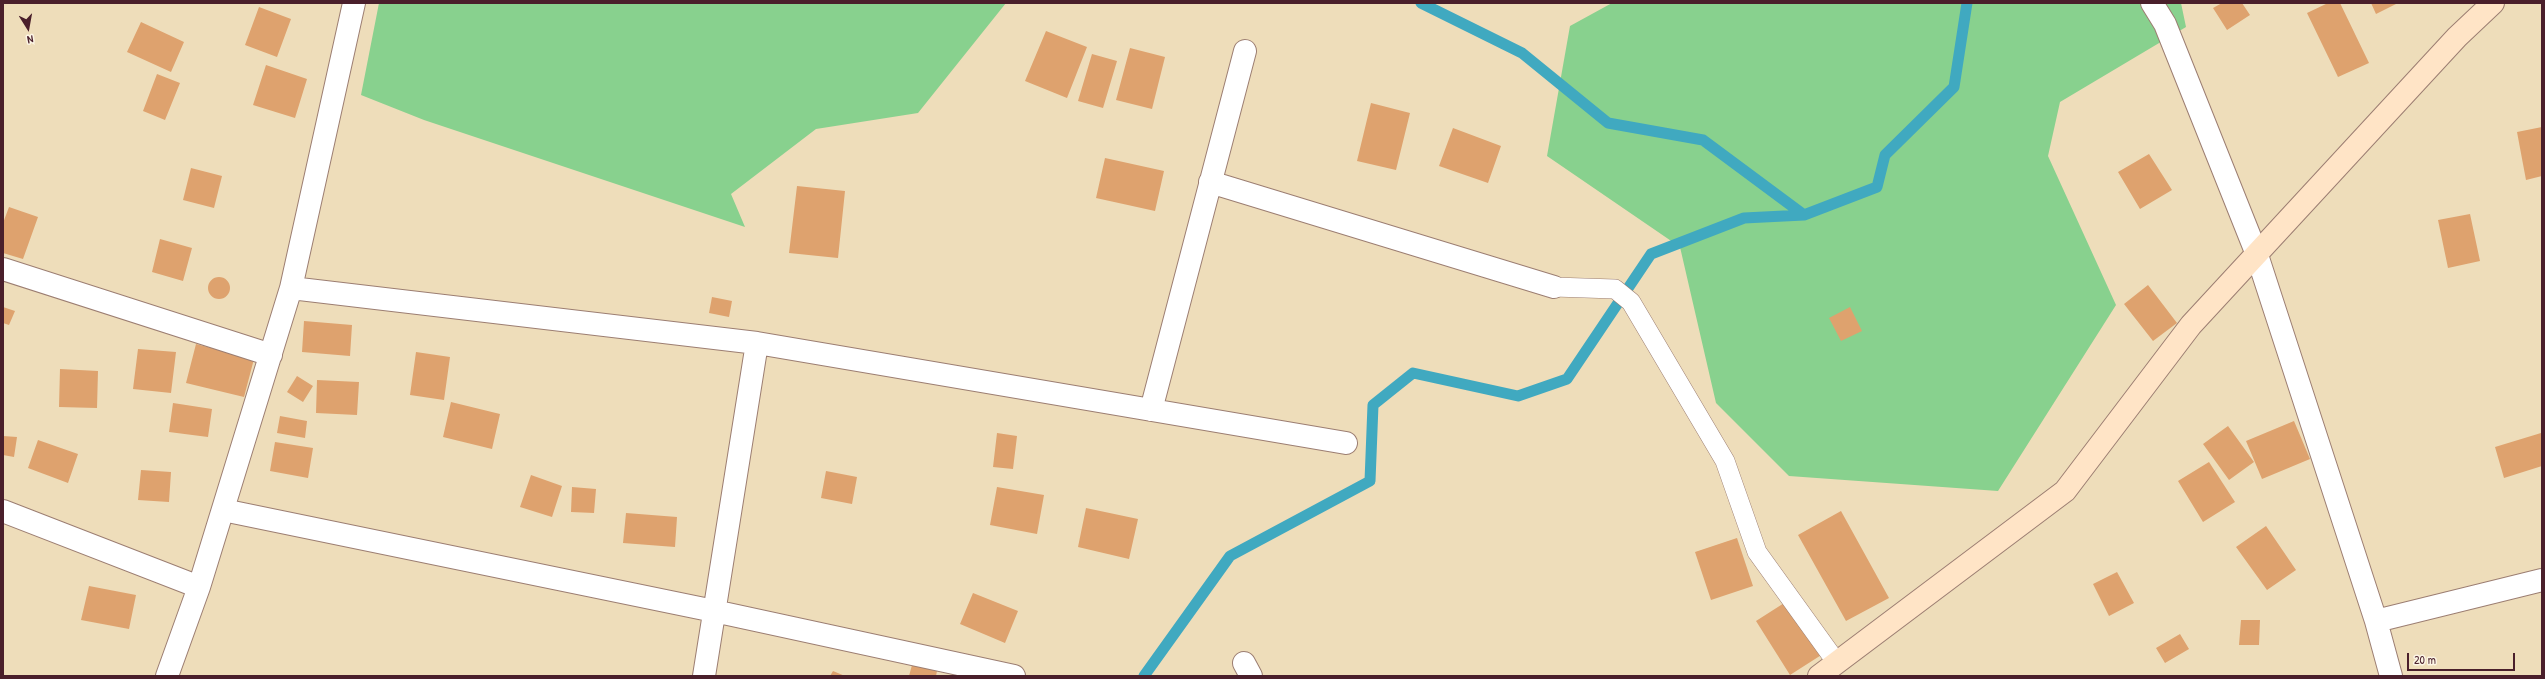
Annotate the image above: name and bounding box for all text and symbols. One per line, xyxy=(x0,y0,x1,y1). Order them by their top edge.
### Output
north arrow xyxy=(8,8,48,48)
text: N xyxy=(26,32,35,47)
scale bar xyxy=(2409,645,2517,671)
text: 20 m xyxy=(2414,651,2436,668)

